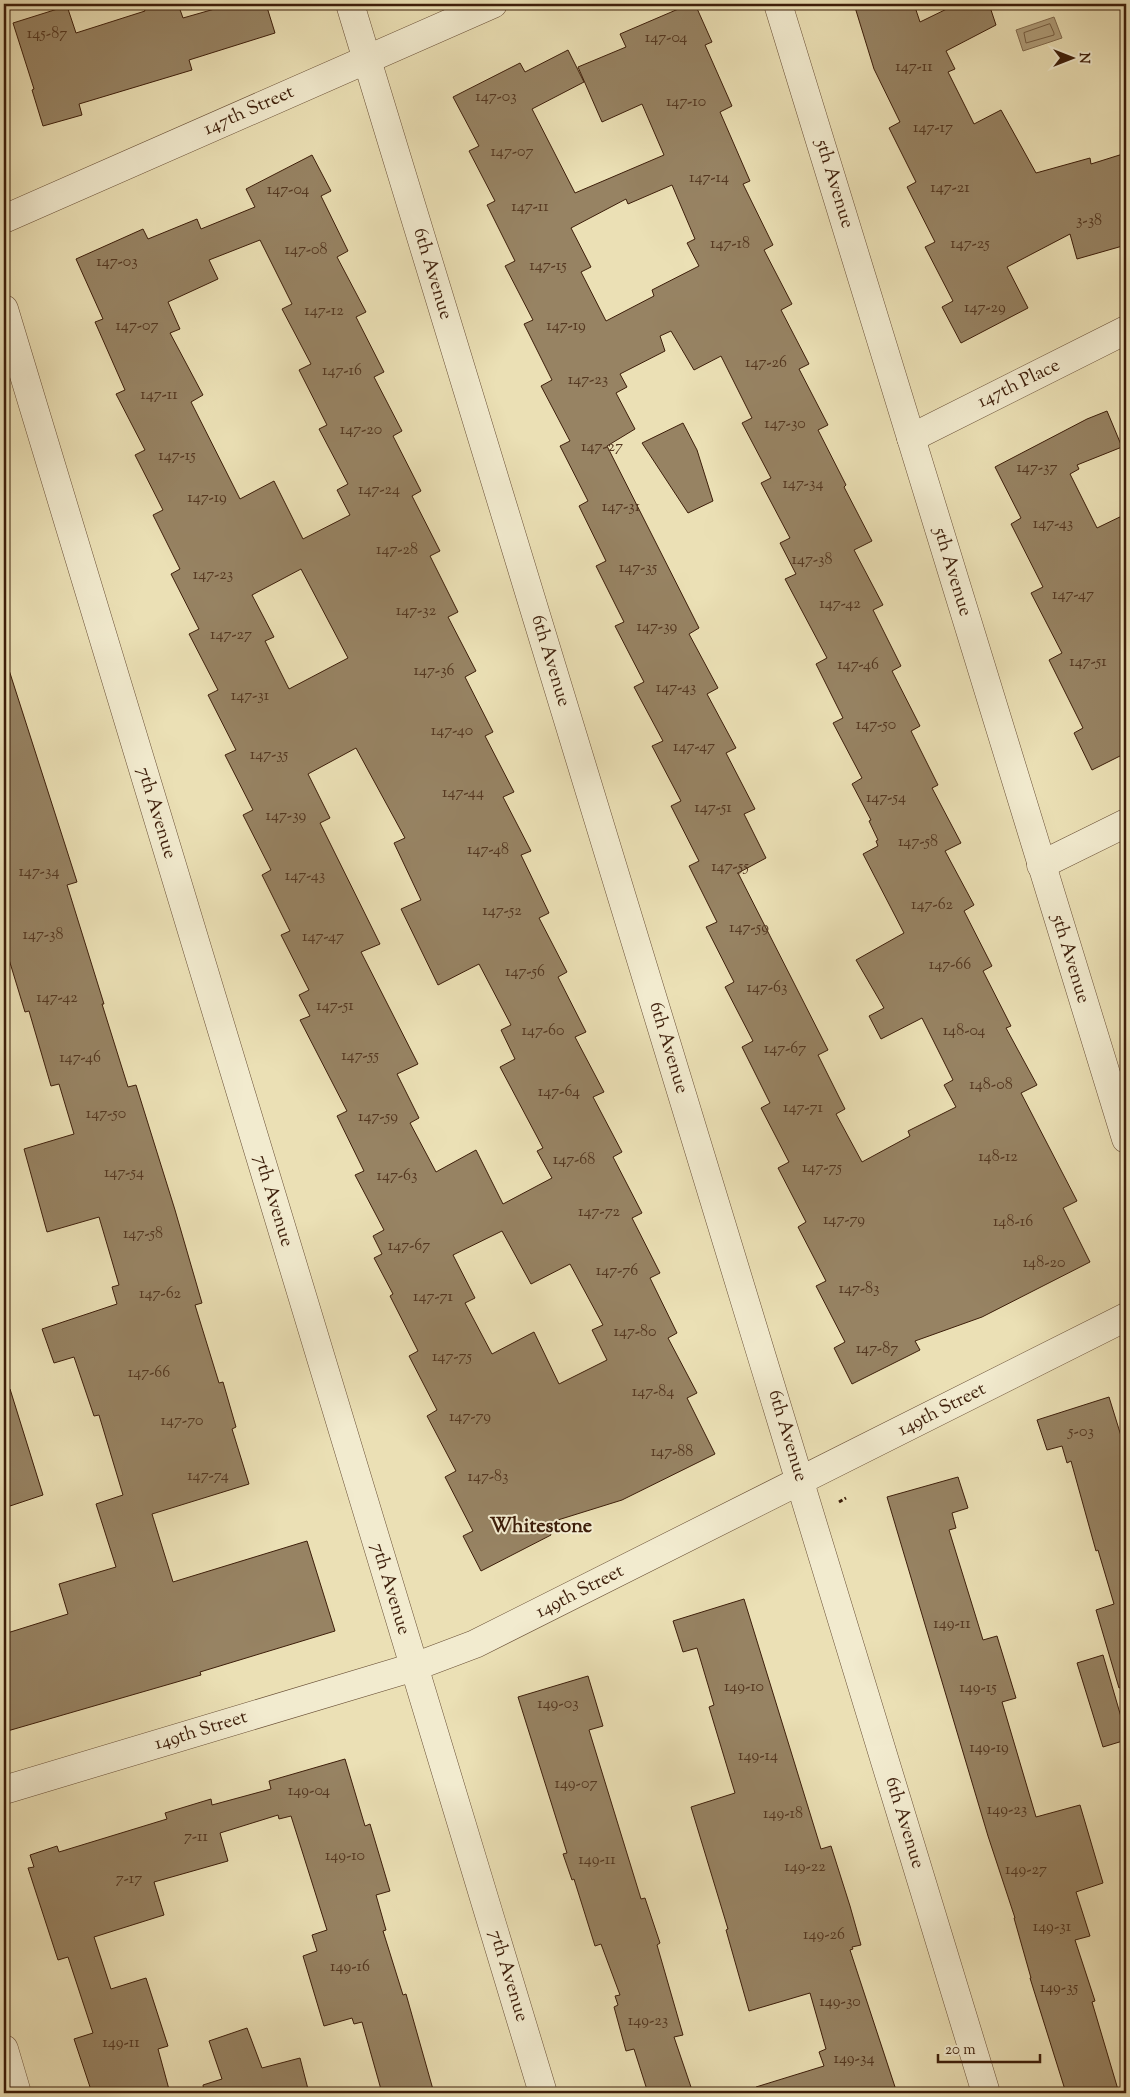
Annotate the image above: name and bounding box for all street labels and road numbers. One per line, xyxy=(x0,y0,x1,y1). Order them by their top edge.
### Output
street label: 147th Street xyxy=(200,79,299,143)
street label: 5th Avenue xyxy=(807,135,860,232)
street label: 6th Avenue xyxy=(405,225,459,323)
street label: 147th Place xyxy=(973,352,1065,416)
street label: 5th Avenue xyxy=(925,523,978,620)
street label: 6th Avenue xyxy=(523,612,577,710)
street label: 7th Avenue xyxy=(129,764,183,862)
street label: 5th Avenue xyxy=(1043,910,1096,1007)
street label: 6th Avenue xyxy=(641,999,695,1097)
street label: 7th Avenue xyxy=(246,1152,300,1250)
street label: 149th Street xyxy=(893,1376,991,1444)
street label: 6th Avenue xyxy=(760,1387,814,1485)
street label: 7th Avenue xyxy=(363,1540,417,1638)
street label: 149th Street xyxy=(531,1558,629,1626)
street label: 149th Street xyxy=(151,1704,251,1758)
street label: 6th Avenue xyxy=(877,1774,931,1872)
street label: 7th Avenue xyxy=(481,1927,535,2025)

